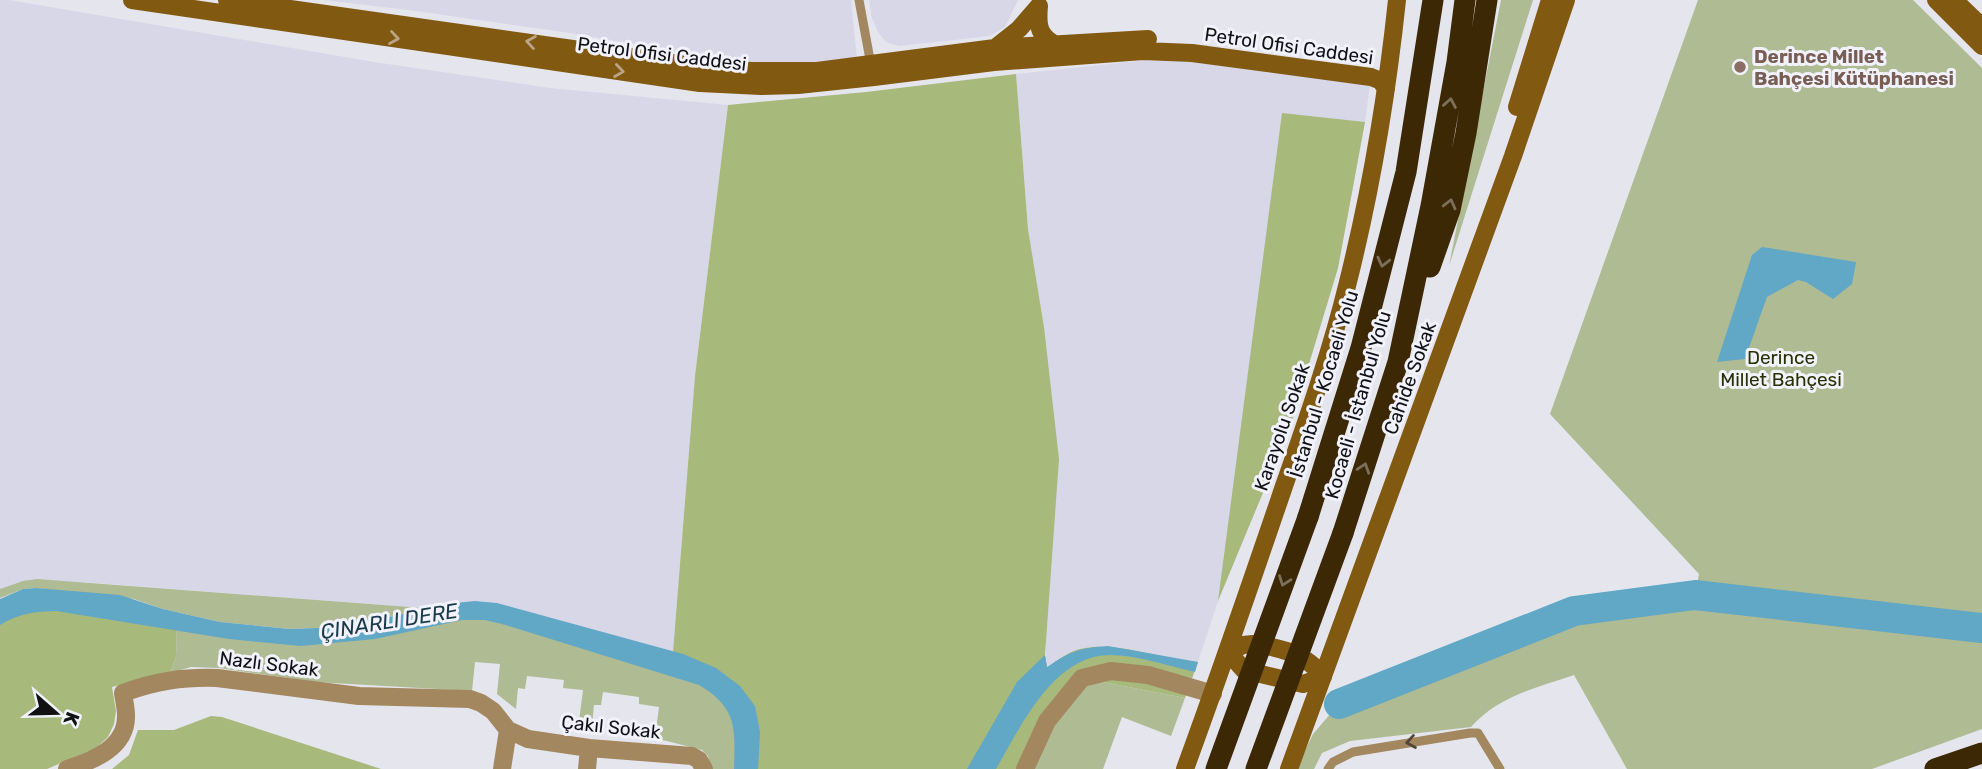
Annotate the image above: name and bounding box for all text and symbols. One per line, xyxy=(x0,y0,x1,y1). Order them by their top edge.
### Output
street label: Petrol Ofisi Caddesi xyxy=(1203,23,1375,69)
one-way arrow xyxy=(388,30,400,45)
street label: Petrol Ofisi Caddesi xyxy=(576,32,748,76)
one-way arrow xyxy=(525,35,537,50)
place label: Derince Millet Bahçesi Kütüphanesi xyxy=(1754,45,1954,90)
marker: Derince Millet Bahçesi Kütüphanesi xyxy=(1732,59,1748,75)
one-way arrow xyxy=(613,64,625,79)
one-way arrow xyxy=(1442,97,1457,109)
one-way arrow xyxy=(1442,199,1456,211)
one-way arrow xyxy=(1377,256,1391,268)
street label: İstanbul - Kocaeli Yolu xyxy=(1285,288,1363,480)
street label: Kocaeli - İstanbul Yolu xyxy=(1320,308,1396,502)
street label: Cahide Sokak xyxy=(1379,318,1441,438)
park label: Derince Millet Bahçesi xyxy=(1720,346,1842,391)
street label: Karayolu Sokak xyxy=(1249,360,1315,494)
one-way arrow xyxy=(1356,463,1370,475)
one-way arrow xyxy=(1278,575,1292,587)
water label: ÇINARLI DERE xyxy=(319,598,461,644)
street label: Nazlı Sokak xyxy=(218,646,320,682)
north arrow xyxy=(21,678,91,748)
text: K xyxy=(58,709,84,729)
street label: Çakıl Sokak xyxy=(560,710,662,744)
one-way arrow xyxy=(1405,734,1416,749)

